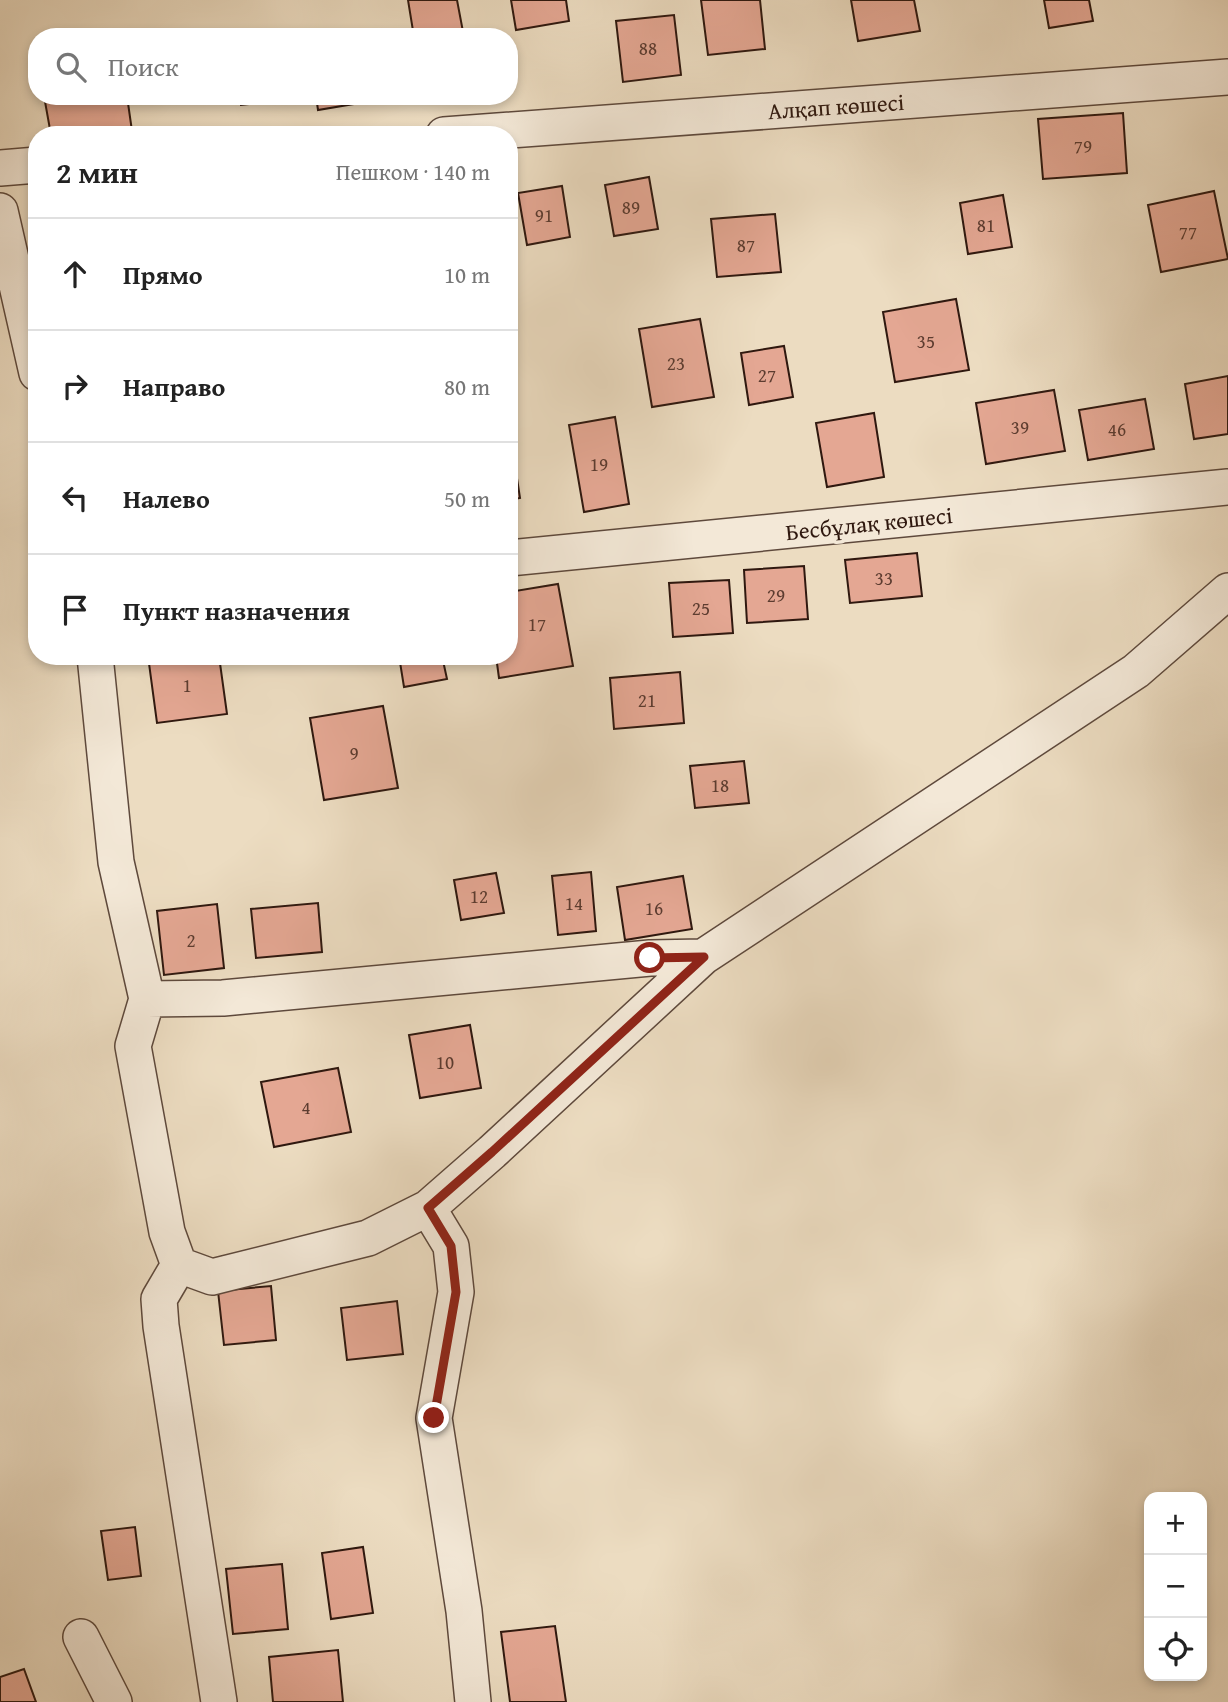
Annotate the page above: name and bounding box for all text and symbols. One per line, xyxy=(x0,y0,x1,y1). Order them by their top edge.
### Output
search box xyxy=(28,28,518,105)
house number: 88 xyxy=(639,34,657,62)
text: Поиск xyxy=(108,47,179,86)
icon: search xyxy=(52,48,90,86)
street label: Алқап көшесі xyxy=(767,85,905,127)
house number: 79 xyxy=(1074,132,1092,160)
text: 2 мин xyxy=(56,150,138,194)
text: Пешком · 140 m xyxy=(336,155,490,188)
house number: 89 xyxy=(622,193,640,221)
house number: 91 xyxy=(535,201,553,229)
house number: 81 xyxy=(977,211,995,239)
house number: 77 xyxy=(1179,218,1197,246)
house number: 87 xyxy=(737,231,755,259)
icon: ahead xyxy=(56,255,94,293)
text: Прямо xyxy=(123,255,203,294)
text: 10 m xyxy=(444,258,490,291)
house number: 35 xyxy=(917,327,935,355)
house number: 23 xyxy=(667,349,685,377)
house number: 27 xyxy=(758,361,776,389)
icon: right xyxy=(56,367,94,405)
text: Направо xyxy=(123,367,225,406)
text: 80 m xyxy=(444,370,490,403)
house number: 39 xyxy=(1011,413,1029,441)
house number: 46 xyxy=(1108,415,1126,443)
house number: 19 xyxy=(590,450,608,478)
icon: left xyxy=(56,479,94,517)
text: Налево xyxy=(123,479,210,518)
text: 50 m xyxy=(444,482,490,515)
street label: Бесбұлақ көшесі xyxy=(784,498,954,548)
house number: 33 xyxy=(875,564,893,592)
house number: 29 xyxy=(767,581,785,609)
icon: arrive xyxy=(56,591,94,629)
text: Пункт назначения xyxy=(123,591,350,630)
house number: 25 xyxy=(692,594,710,622)
house number: 17 xyxy=(528,610,546,638)
house number: 1 xyxy=(182,671,192,699)
house number: 21 xyxy=(638,686,656,714)
house number: 9 xyxy=(349,739,359,767)
house number: 18 xyxy=(711,771,729,799)
house number: 12 xyxy=(470,882,488,910)
house number: 14 xyxy=(565,889,583,917)
house number: 16 xyxy=(645,894,663,922)
house number: 2 xyxy=(186,926,196,954)
route start xyxy=(634,942,665,973)
house number: 10 xyxy=(436,1048,454,1076)
house number: 4 xyxy=(301,1093,311,1121)
route end xyxy=(418,1402,449,1433)
map controls xyxy=(1144,1492,1207,1681)
button: + xyxy=(1144,1492,1207,1555)
button: − xyxy=(1144,1555,1207,1618)
button: locate xyxy=(1144,1618,1207,1681)

